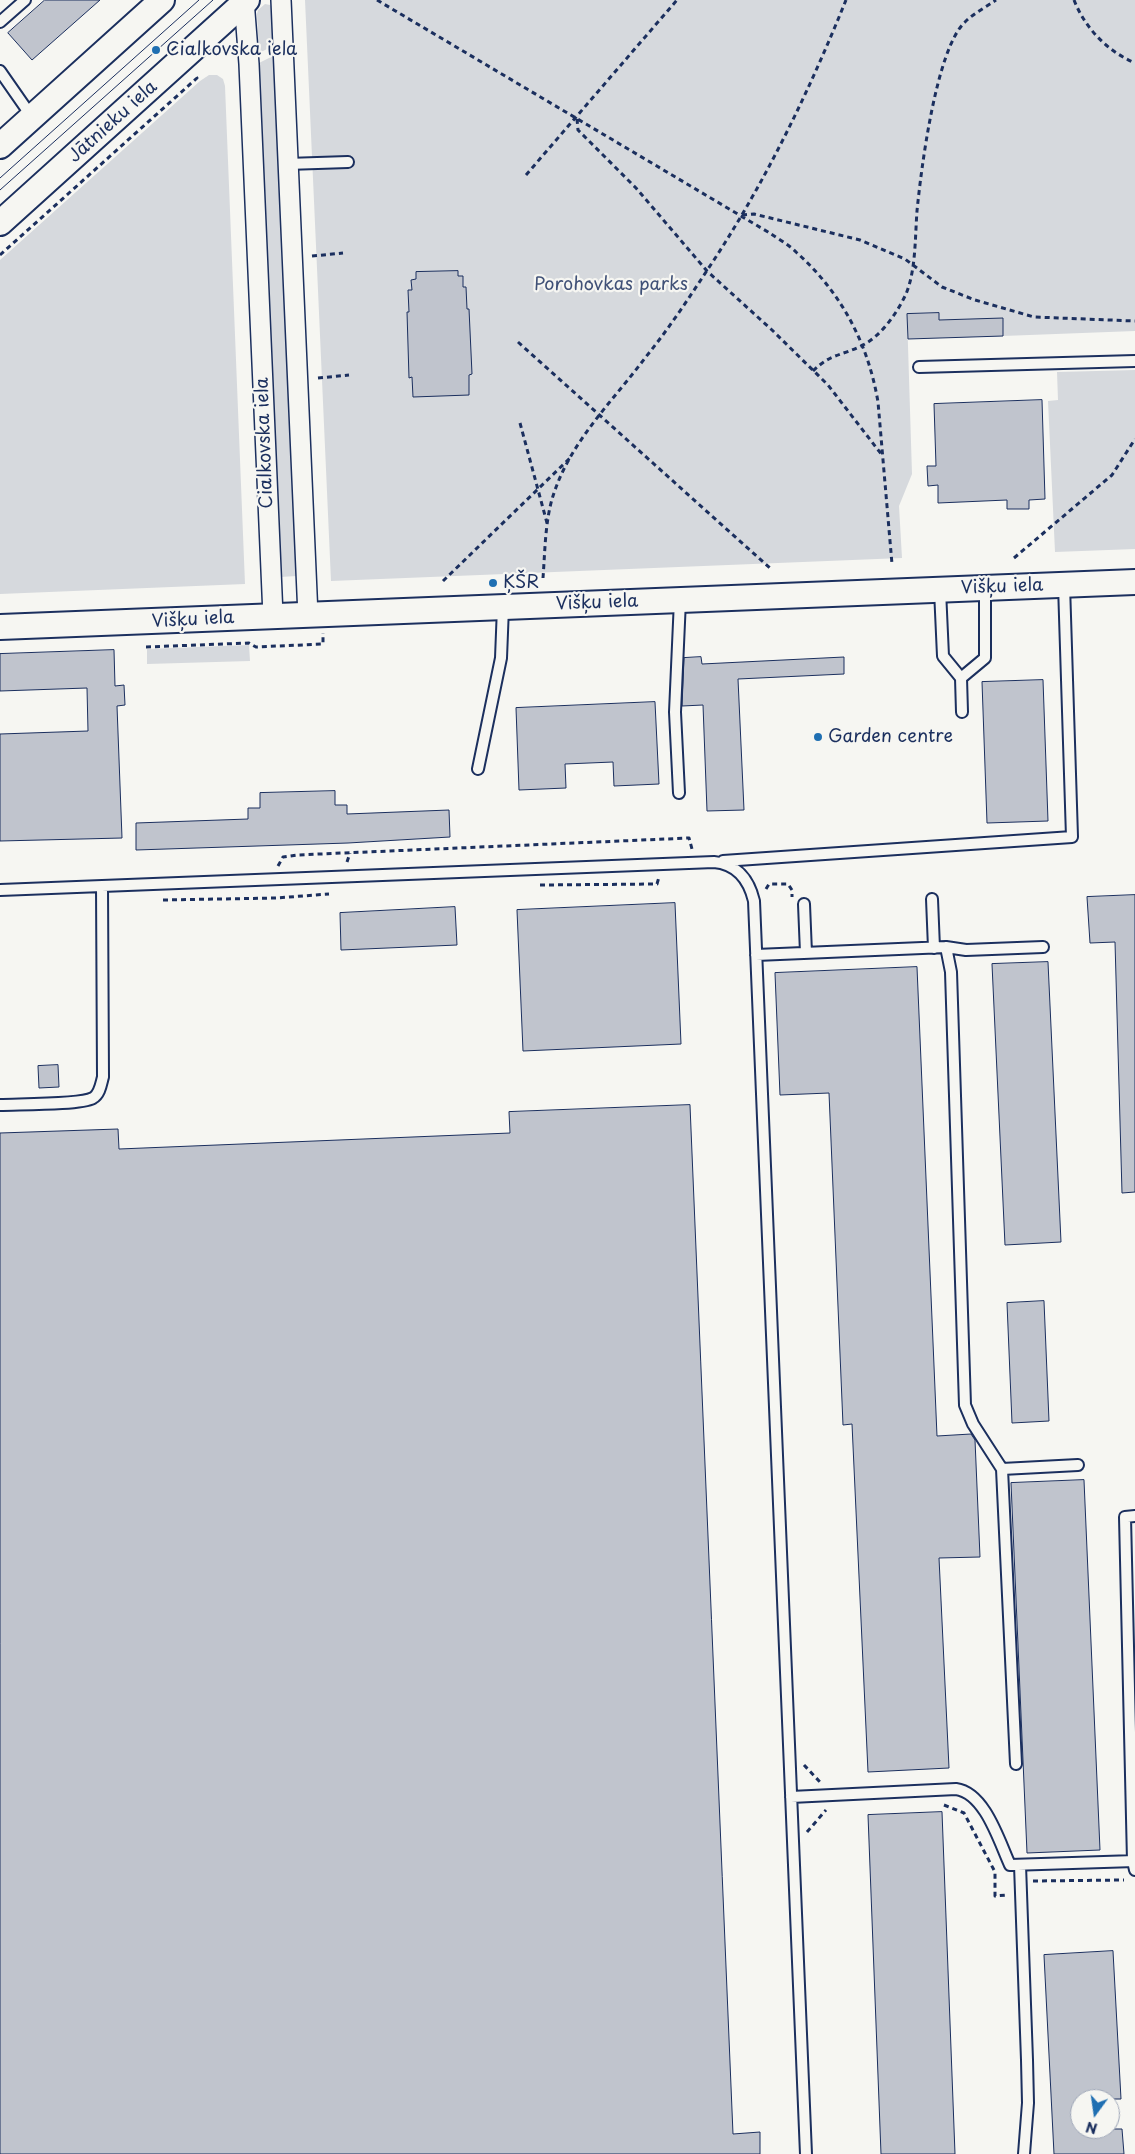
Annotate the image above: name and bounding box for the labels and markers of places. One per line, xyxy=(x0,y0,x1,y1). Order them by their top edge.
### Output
place label: Cialkovska iela xyxy=(166,39,297,61)
marker: Cialkovska iela xyxy=(150,44,162,56)
place label: ĶŠR xyxy=(503,572,539,594)
marker: ĶŠR xyxy=(487,577,499,589)
place label: Garden centre xyxy=(828,726,953,748)
marker: Garden centre xyxy=(812,731,824,743)

